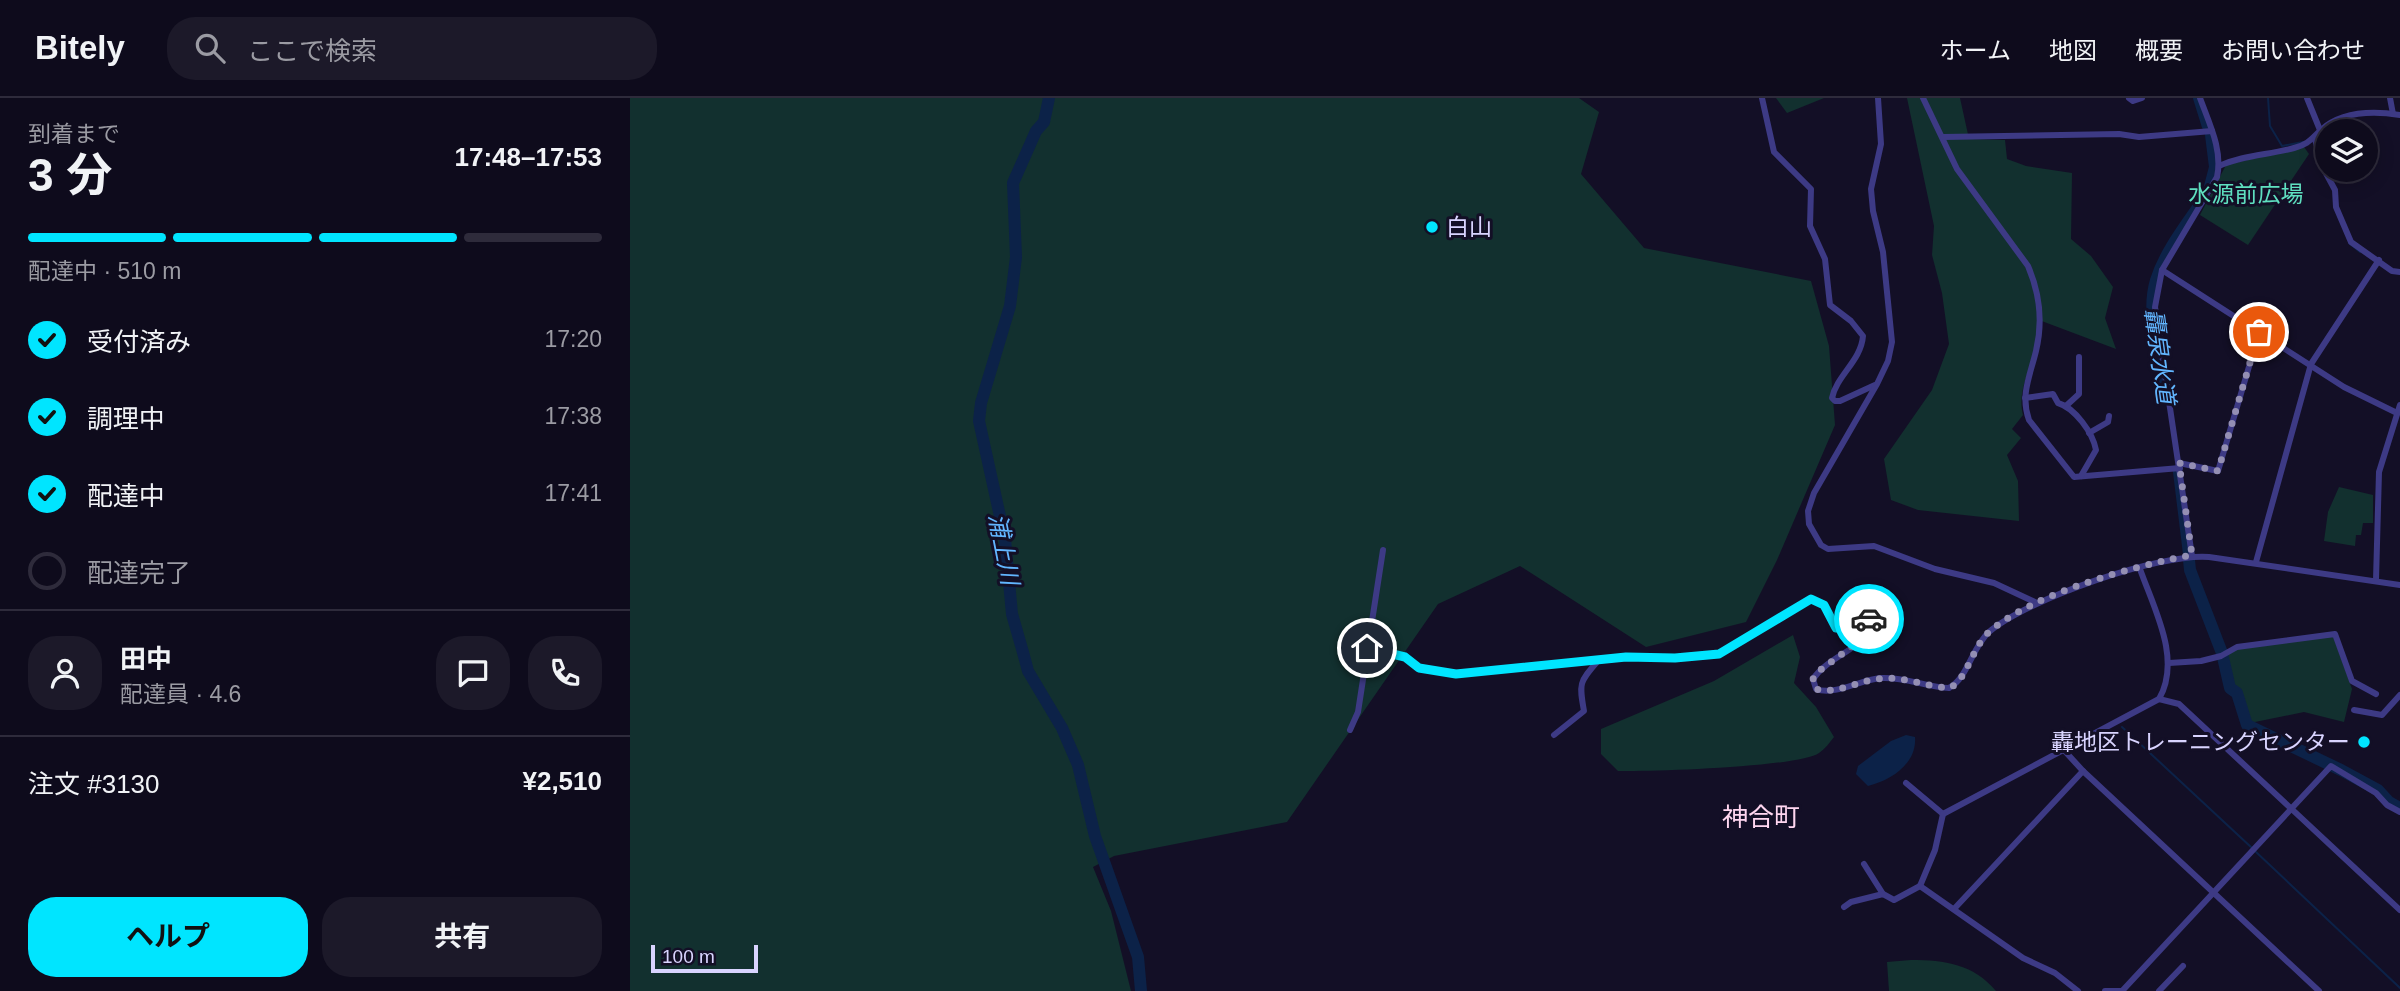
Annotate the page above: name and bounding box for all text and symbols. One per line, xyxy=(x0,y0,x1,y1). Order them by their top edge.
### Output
search box xyxy=(167,17,657,80)
text: Bitely xyxy=(35,29,125,66)
icon: search xyxy=(191,29,229,67)
text: ここで検索 xyxy=(247,36,377,66)
text: ホーム xyxy=(1940,37,2011,64)
text: 地図 xyxy=(2049,37,2097,64)
text: 概要 xyxy=(2135,37,2183,64)
text: お問い合わせ xyxy=(2221,37,2365,64)
map controls xyxy=(2315,119,2378,182)
button: layers xyxy=(2315,119,2378,182)
text: 到着まで xyxy=(28,121,120,147)
text: 17:48–17:53 xyxy=(455,142,602,172)
text: 3 分 xyxy=(28,149,112,201)
park label: 水源前広場 xyxy=(2189,181,2304,207)
place label: 白山 xyxy=(1446,214,1492,240)
marker: 白山 xyxy=(1424,219,1440,235)
text: 配達中 · 510 m xyxy=(28,258,181,284)
pin xyxy=(2229,302,2289,362)
water label: 轟泉水道 xyxy=(2140,307,2181,409)
icon: bag xyxy=(2240,313,2278,351)
icon: check xyxy=(28,321,66,359)
text: 17:20 xyxy=(544,326,602,352)
text: 受付済み xyxy=(87,327,191,357)
icon: check xyxy=(28,398,66,436)
text: 17:38 xyxy=(544,403,602,429)
text: 調理中 xyxy=(87,404,165,434)
icon: check xyxy=(28,475,66,513)
text: 17:41 xyxy=(544,480,602,506)
text: 配達中 xyxy=(87,481,165,511)
water label: 浦上川 xyxy=(984,511,1025,590)
text: 配達完了 xyxy=(87,558,191,588)
courier xyxy=(1834,584,1904,654)
icon: car xyxy=(1850,600,1888,638)
pin xyxy=(1337,618,1397,678)
icon: home xyxy=(1348,629,1386,667)
button: person xyxy=(28,636,102,710)
button: chat xyxy=(436,636,510,710)
button: phone xyxy=(528,636,602,710)
text: 田中 xyxy=(120,644,172,674)
text: 配達員 · 4.6 xyxy=(120,681,241,707)
place label: 轟地区トレーニングセンター xyxy=(2051,729,2350,755)
marker: 轟地区トレーニングセンター xyxy=(2356,734,2372,750)
text: ¥2,510 xyxy=(522,766,602,796)
text: 注文 #3130 xyxy=(28,769,160,799)
district label: 神合町 xyxy=(1722,802,1800,832)
button: ヘルプ xyxy=(28,897,308,977)
button: 共有 xyxy=(322,897,602,977)
scale bar xyxy=(651,942,758,974)
text: 100 m xyxy=(662,946,715,967)

